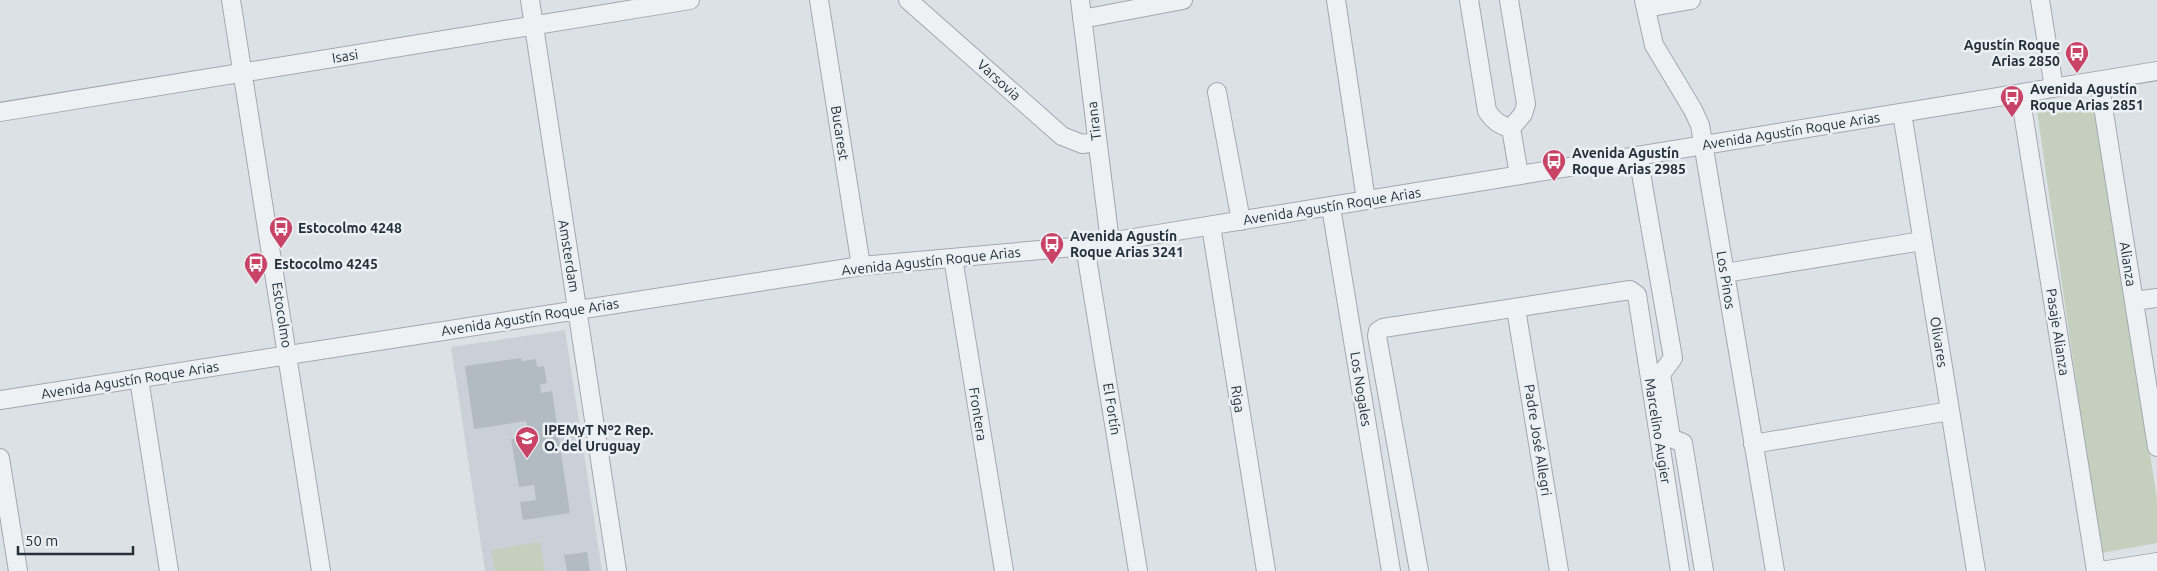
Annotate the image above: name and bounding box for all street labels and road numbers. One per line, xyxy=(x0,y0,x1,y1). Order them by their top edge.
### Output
street label: Isasi xyxy=(331,46,359,66)
street label: Varsovia xyxy=(974,56,1024,104)
street label: Tirana xyxy=(1084,101,1104,141)
street label: Bucarest xyxy=(828,105,852,162)
street label: Avenida Agustín Roque Arias xyxy=(1701,109,1881,153)
street label: Avenida Agustín Roque Arias xyxy=(1242,184,1422,228)
street label: Amsterdam xyxy=(555,219,583,293)
street label: Alianza xyxy=(2117,241,2139,287)
street label: Avenida Agustín Roque Arias xyxy=(841,244,1021,278)
street label: Los Pinos xyxy=(1714,250,1738,310)
street label: Estocolmo xyxy=(269,281,295,349)
street label: Pasaje Alianza xyxy=(2043,287,2073,377)
street label: Avenida Agustín Roque Arias xyxy=(440,295,620,339)
street label: Olivares xyxy=(1927,316,1951,368)
street label: Los Nogales xyxy=(1347,350,1375,428)
street label: Avenida Agustín Roque Arias xyxy=(40,358,220,402)
street label: Marcelino Augier xyxy=(1642,377,1674,486)
street label: El Fortín xyxy=(1100,382,1124,436)
street label: Padre José Allegri xyxy=(1521,383,1555,497)
street label: Riga xyxy=(1228,384,1248,414)
street label: Frontera xyxy=(966,386,990,442)

